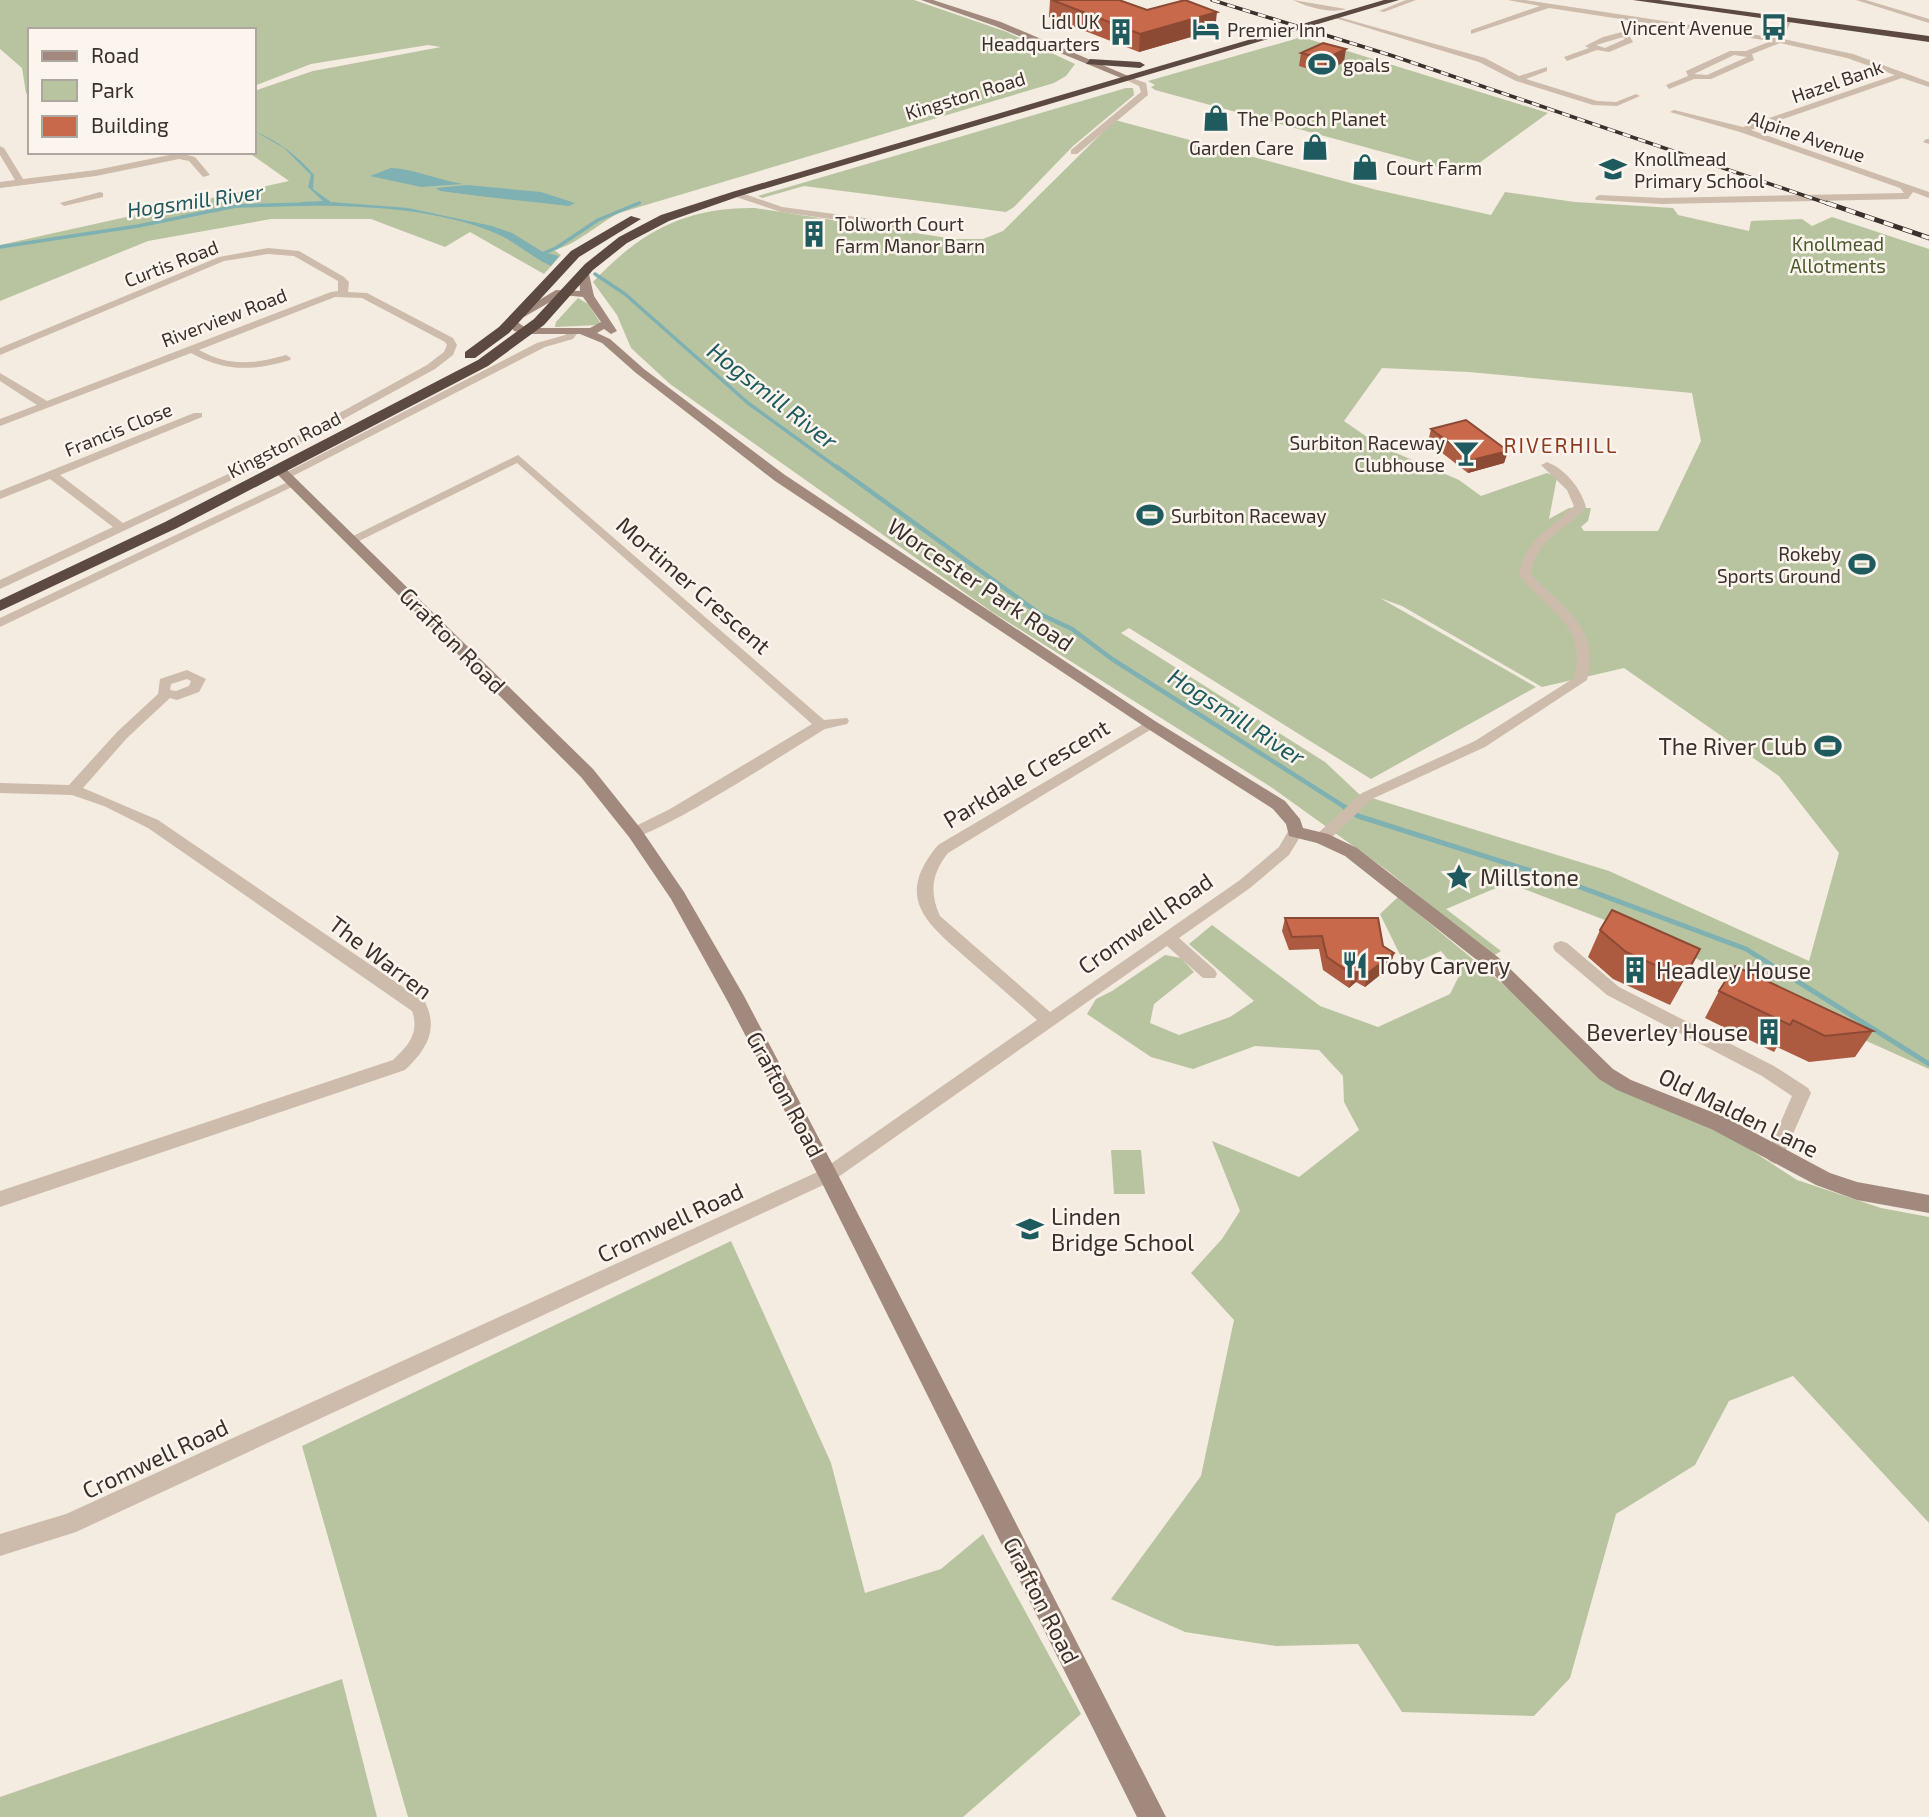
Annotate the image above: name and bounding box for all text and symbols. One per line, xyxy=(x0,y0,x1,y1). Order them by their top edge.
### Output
place label: Lidl UK Headquarters xyxy=(981,10,1100,55)
bus stop icon: Vincent Avenue xyxy=(1759,12,1789,42)
hotel icon: Premier Inn xyxy=(1191,14,1221,44)
place label: Vincent Avenue xyxy=(1621,16,1753,39)
building icon: Lidl UK Headquarters xyxy=(1106,17,1136,47)
place label: Premier Inn xyxy=(1227,18,1326,41)
legend xyxy=(28,28,256,154)
text: Road xyxy=(91,42,139,67)
sports icon: goals xyxy=(1307,49,1337,79)
place label: goals xyxy=(1343,53,1390,76)
street label: Hazel Bank xyxy=(1788,55,1886,107)
street label: Kingston Road xyxy=(902,66,1028,124)
text: Park xyxy=(91,77,134,102)
shop icon: The Pooch Planet xyxy=(1201,103,1231,133)
street label: Alpine Avenue xyxy=(1746,105,1868,167)
place label: The Pooch Planet xyxy=(1237,107,1387,130)
text: Building xyxy=(91,112,169,137)
shop icon: Garden Care xyxy=(1300,132,1330,162)
place label: Garden Care xyxy=(1189,136,1294,159)
place label: Knollmead Primary School xyxy=(1634,147,1765,192)
shop icon: Court Farm xyxy=(1350,152,1380,182)
school or university icon: Knollmead Primary School xyxy=(1598,154,1628,184)
place label: Court Farm xyxy=(1386,156,1482,179)
water label: Hogsmill River xyxy=(125,178,265,222)
place label: Tolworth Court Farm Manor Barn xyxy=(835,212,985,257)
building icon: Tolworth Court Farm Manor Barn xyxy=(799,219,829,249)
park label: Knollmead Allotments xyxy=(1790,232,1886,277)
street label: Curtis Road xyxy=(121,235,221,291)
street label: Riverview Road xyxy=(158,283,290,351)
water label: Hogsmill River xyxy=(702,335,844,455)
street label: Francis Close xyxy=(61,397,175,461)
street label: Kingston Road xyxy=(223,406,345,482)
place label: Surbiton Raceway Clubhouse xyxy=(1289,431,1445,476)
district label: RIVERHILL xyxy=(1503,432,1619,457)
bar icon: Surbiton Raceway Clubhouse xyxy=(1451,438,1481,468)
sports icon: Surbiton Raceway xyxy=(1135,500,1165,530)
place label: Surbiton Raceway xyxy=(1171,504,1327,527)
street label: Mortimer Crescent xyxy=(611,510,777,660)
street label: Worcester Park Road xyxy=(883,511,1079,657)
place label: Rokeby Sports Ground xyxy=(1717,542,1841,587)
sports icon: Rokeby Sports Ground xyxy=(1847,549,1877,579)
street label: Grafton Road xyxy=(394,581,512,699)
water label: Hogsmill River xyxy=(1163,661,1311,771)
street label: Parkdale Crescent xyxy=(938,712,1114,834)
sports icon: The River Club xyxy=(1813,731,1843,761)
place label: The River Club xyxy=(1658,732,1807,760)
place icon: Millstone xyxy=(1444,862,1474,892)
place label: Millstone xyxy=(1480,863,1579,891)
street label: Cromwell Road xyxy=(1072,866,1218,980)
street label: The Warren xyxy=(324,909,438,1005)
restaurant icon: Toby Carvery xyxy=(1340,950,1370,980)
place label: Toby Carvery xyxy=(1376,951,1510,979)
building icon: Headley House xyxy=(1620,955,1650,985)
place label: Headley House xyxy=(1656,956,1811,984)
building icon: Beverley House xyxy=(1754,1017,1784,1047)
place label: Beverley House xyxy=(1586,1018,1748,1046)
street label: Grafton Road xyxy=(741,1026,831,1162)
street label: Old Malden Lane xyxy=(1655,1061,1823,1163)
street label: Cromwell Road xyxy=(593,1176,747,1268)
place label: Linden Bridge School xyxy=(1051,1202,1194,1256)
school or university icon: Linden Bridge School xyxy=(1015,1214,1045,1244)
street label: Cromwell Road xyxy=(78,1412,232,1504)
street label: Grafton Road xyxy=(998,1532,1086,1668)

